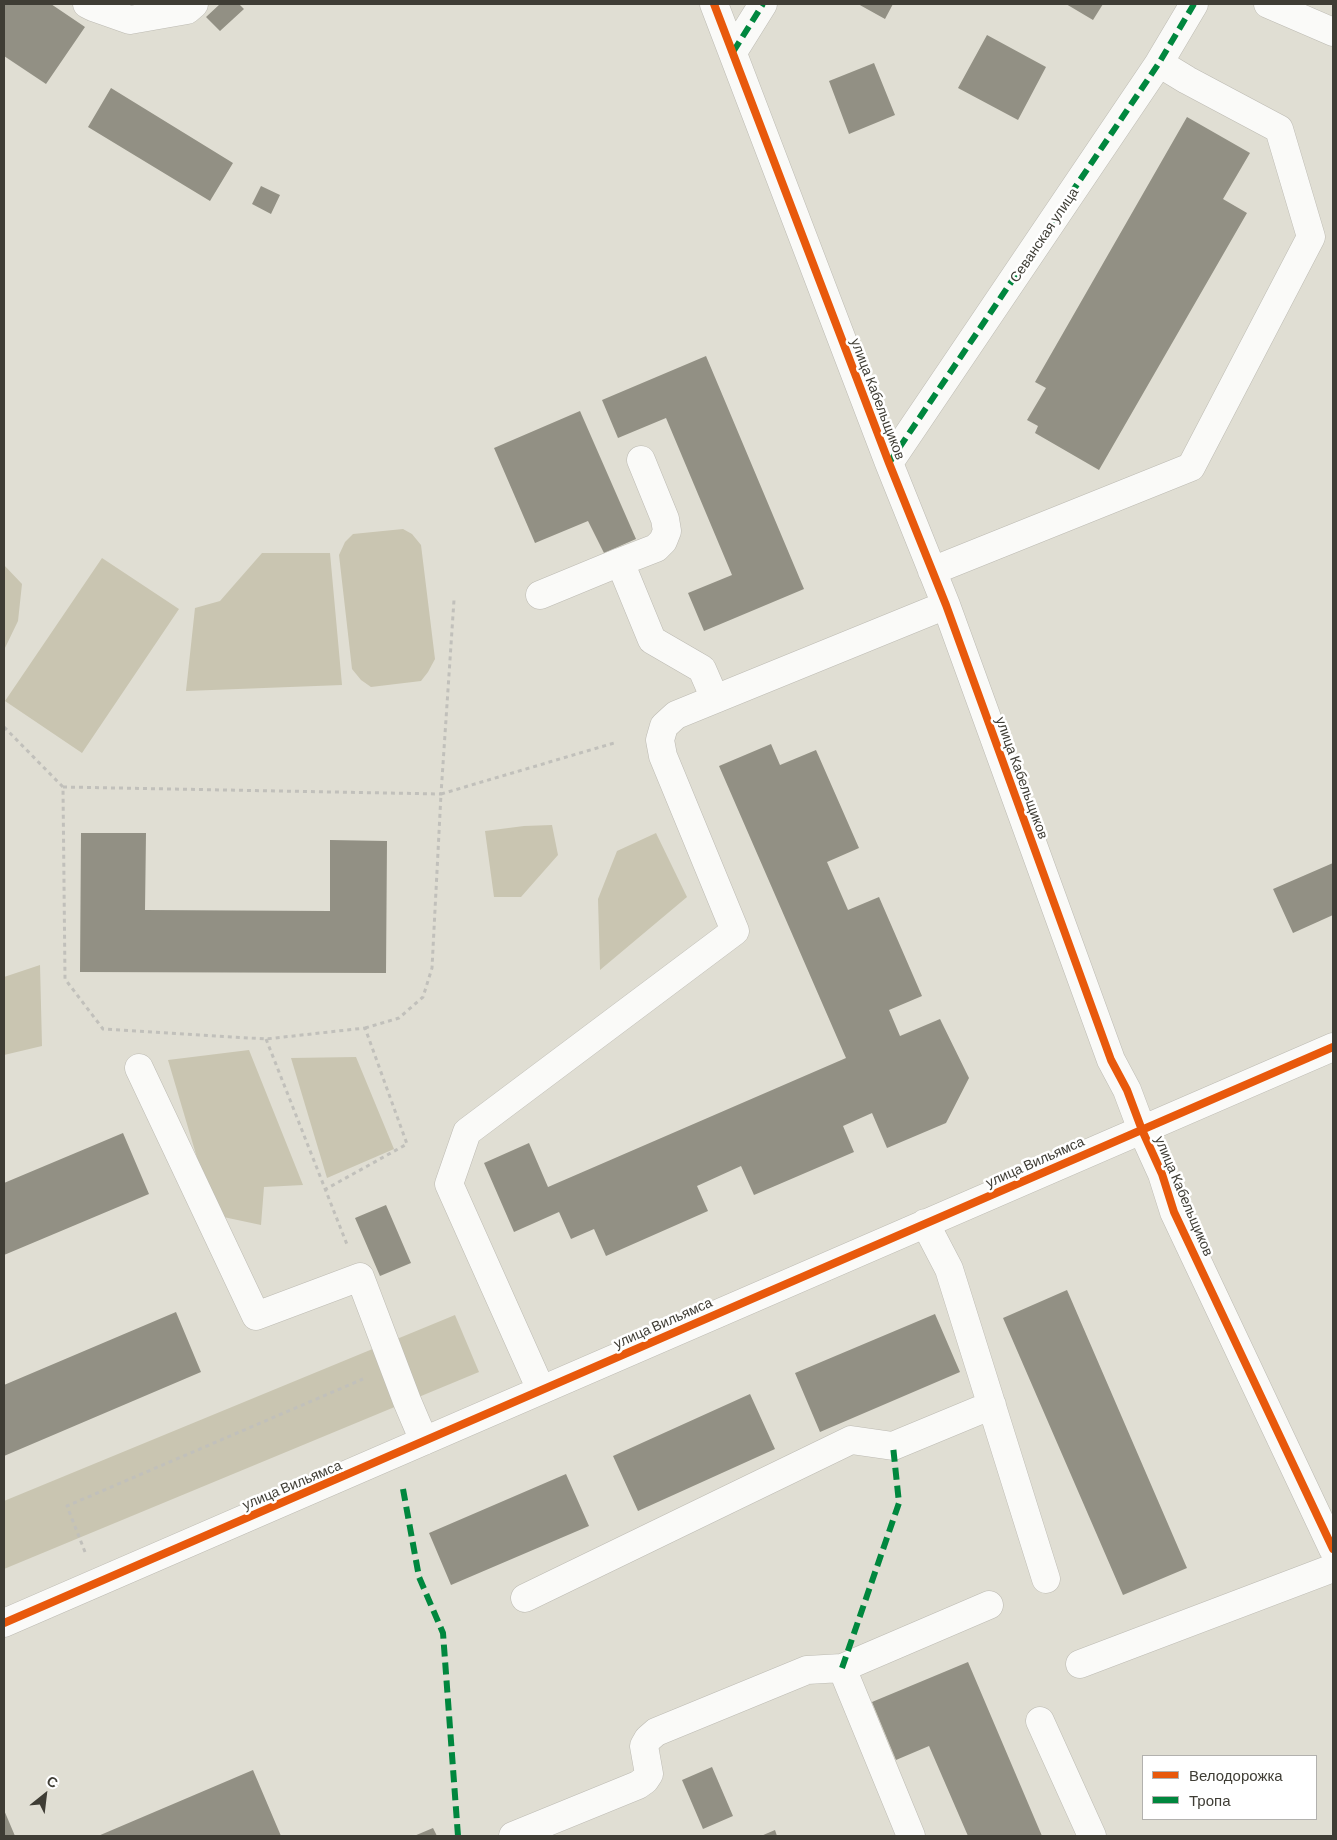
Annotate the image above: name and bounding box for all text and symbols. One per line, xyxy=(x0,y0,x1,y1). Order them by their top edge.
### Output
street label: Севанская улица xyxy=(1006,184,1082,286)
street label: улица Кабельщиков xyxy=(847,336,909,462)
street label: улица Кабельщиков xyxy=(992,715,1052,841)
street label: улица Вильямса xyxy=(983,1133,1087,1191)
street label: улица Кабельщиков xyxy=(1151,1133,1217,1259)
street label: улица Вильямса xyxy=(611,1294,715,1352)
street label: улица Вильямса xyxy=(240,1457,344,1513)
legend xyxy=(1142,1755,1317,1820)
text: Велодорожка xyxy=(1189,1766,1283,1784)
north arrow xyxy=(20,1770,70,1820)
text: С xyxy=(44,1772,61,1791)
text: Тропа xyxy=(1189,1791,1230,1809)

